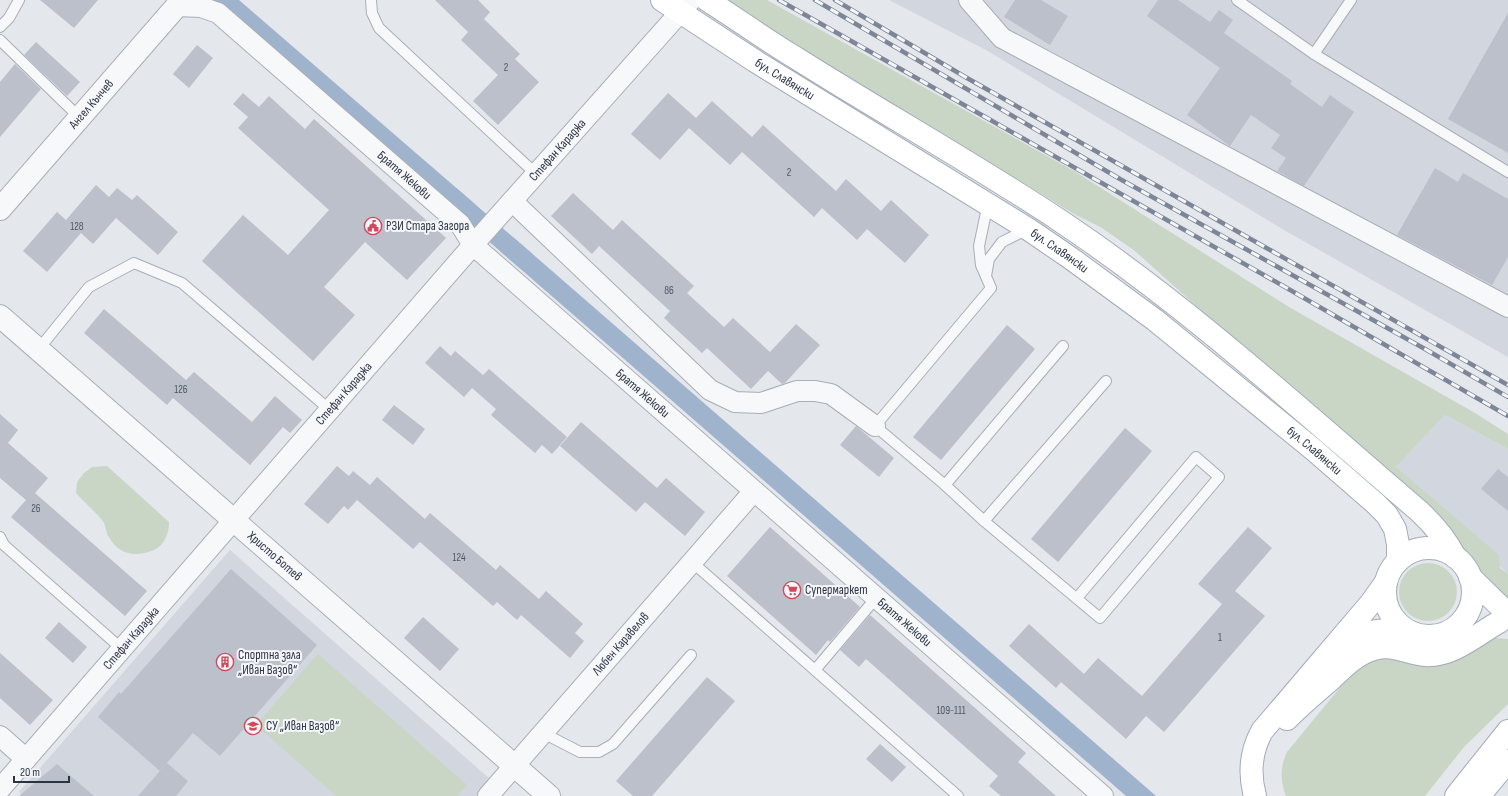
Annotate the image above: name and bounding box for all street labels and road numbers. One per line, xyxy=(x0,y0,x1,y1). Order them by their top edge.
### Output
street label: бул. Славянски xyxy=(752,55,817,104)
street label: Ангел Кънчев xyxy=(65,76,117,133)
street label: Стефан Караджа xyxy=(526,116,589,184)
street label: Братя Жекови xyxy=(374,147,434,203)
street label: бул. Славянски xyxy=(1027,225,1092,277)
street label: Стефан Караджа xyxy=(312,359,375,428)
street label: Братя Жекови xyxy=(612,365,673,421)
street label: бул. Славянски xyxy=(1283,423,1345,478)
street label: Христо Ботев xyxy=(243,527,305,584)
street label: Братя Жекови xyxy=(874,595,935,650)
street label: Стефан Караджа xyxy=(100,603,163,673)
street label: Любен Каравелов xyxy=(588,609,653,679)

